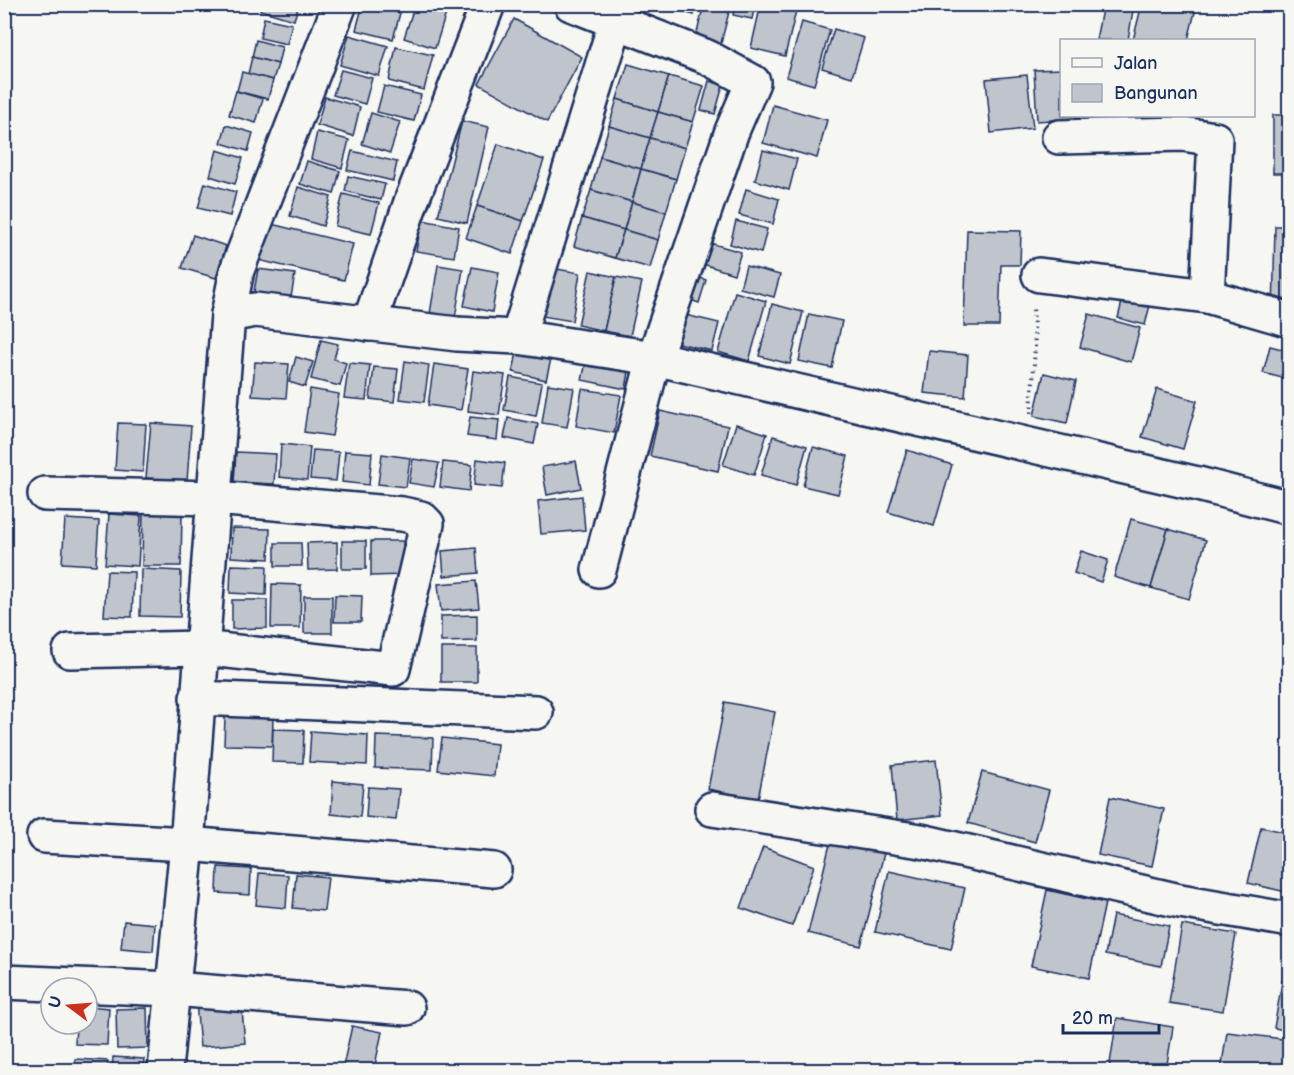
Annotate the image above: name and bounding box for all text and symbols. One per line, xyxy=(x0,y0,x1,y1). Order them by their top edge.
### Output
legend xyxy=(1060,39,1255,117)
text: Jalan xyxy=(1114,53,1157,74)
text: Bangunan xyxy=(1114,83,1198,104)
north arrow xyxy=(39,976,99,1036)
text: U xyxy=(45,994,67,1010)
scale bar xyxy=(1063,997,1159,1035)
text: 20 m xyxy=(1072,1008,1113,1029)

